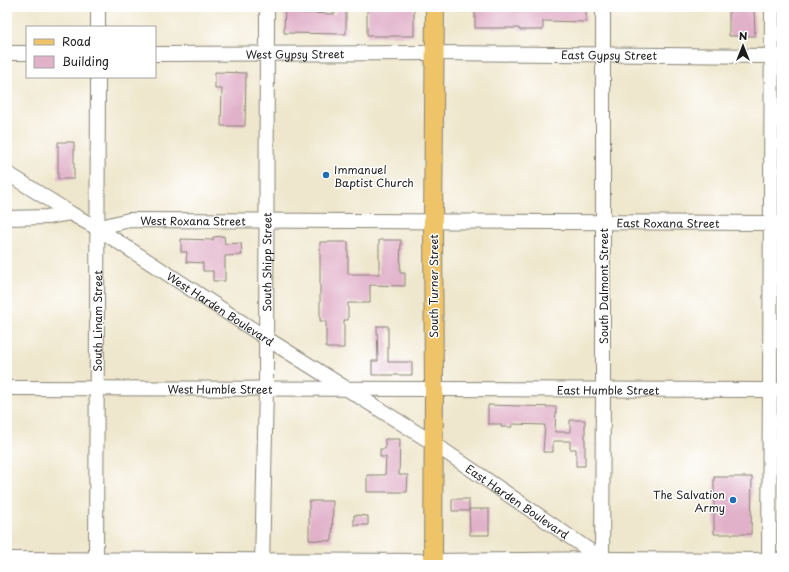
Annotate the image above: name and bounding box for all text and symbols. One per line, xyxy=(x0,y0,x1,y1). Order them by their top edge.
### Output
legend xyxy=(26,26,156,78)
north arrow xyxy=(723,26,763,66)
text: N xyxy=(739,27,748,44)
text: Road xyxy=(62,32,91,50)
street label: West Gypsy Street xyxy=(246,45,345,62)
street label: East Gypsy Street xyxy=(561,46,658,63)
text: Building xyxy=(62,52,109,70)
place label: Immanuel Baptist Church xyxy=(334,161,414,191)
marker: Immanuel Baptist Church xyxy=(321,170,331,180)
street label: West Roxana Street xyxy=(140,212,246,229)
street label: South Shipp Street xyxy=(258,212,275,312)
street label: East Roxana Street xyxy=(616,214,720,231)
street label: South Dalmont Street xyxy=(595,228,612,344)
street label: South Turner Street xyxy=(425,234,442,338)
street label: West Harden Boulevard xyxy=(164,267,278,350)
street label: South Linam Street xyxy=(88,270,106,372)
street label: West Humble Street xyxy=(167,380,273,397)
street label: East Humble Street xyxy=(557,381,660,398)
street label: East Harden Boulevard xyxy=(462,460,573,543)
place label: The Salvation Army xyxy=(653,486,725,516)
marker: The Salvation Army xyxy=(728,495,738,505)

